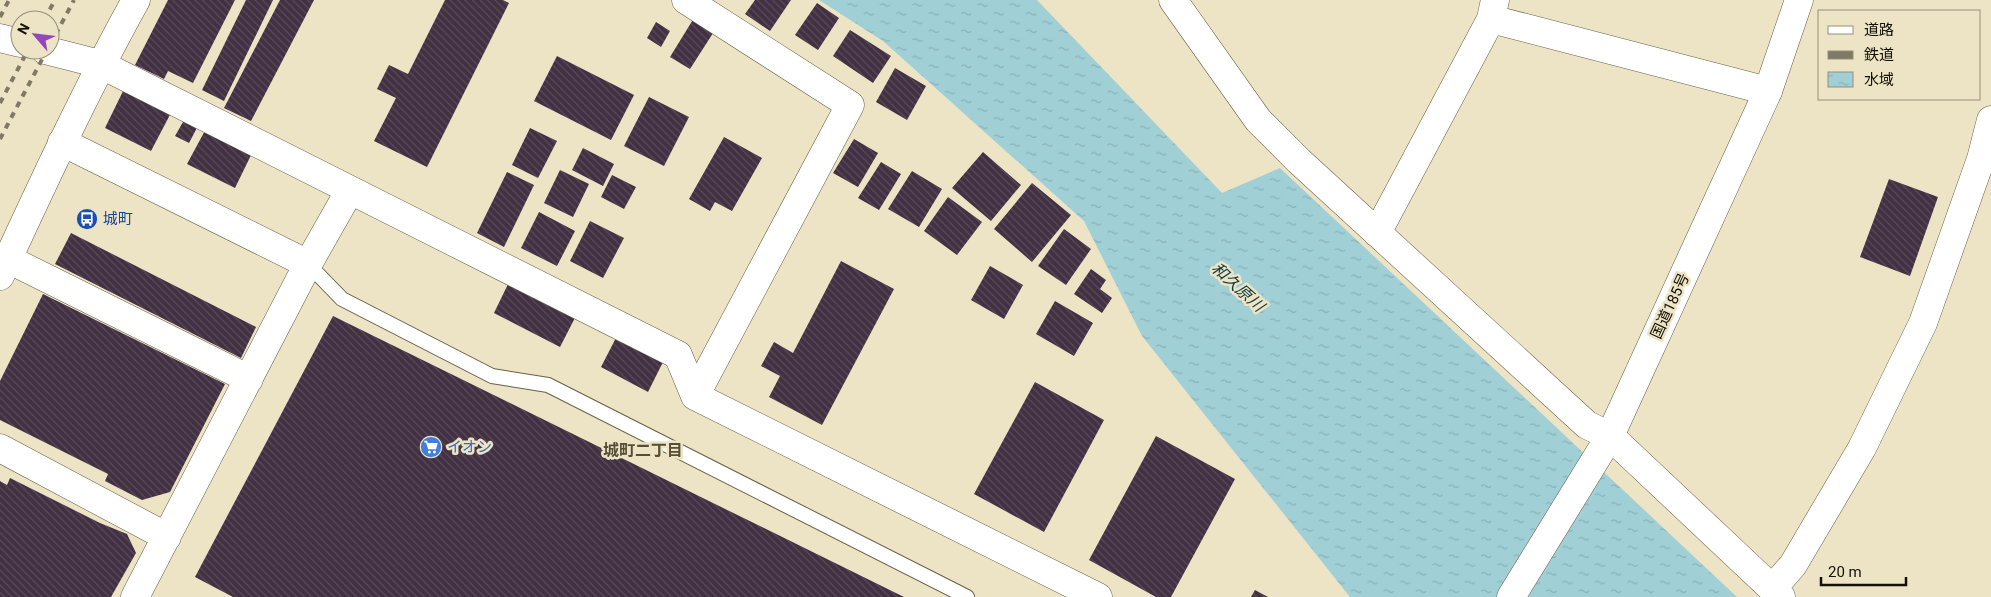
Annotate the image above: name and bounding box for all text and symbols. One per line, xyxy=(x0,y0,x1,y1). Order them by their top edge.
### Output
north arrow xyxy=(10,10,60,60)
legend xyxy=(1818,10,1981,100)
text: N xyxy=(14,21,33,37)
text: 道路 xyxy=(1864,21,1894,39)
text: 鉄道 xyxy=(1864,46,1894,64)
text: 水域 xyxy=(1864,71,1894,89)
bus stop icon: 城町 xyxy=(75,207,99,231)
place label: 城町 xyxy=(103,210,133,228)
water label: 和久原川 xyxy=(1208,259,1270,317)
street label: 国道185号 xyxy=(1647,270,1693,342)
supermarket icon: イオン xyxy=(419,435,443,459)
place label: イオン xyxy=(447,438,492,456)
district label: 城町二丁目 xyxy=(603,441,683,460)
scale bar xyxy=(1821,554,1906,586)
text: 20 m xyxy=(1828,563,1862,581)

